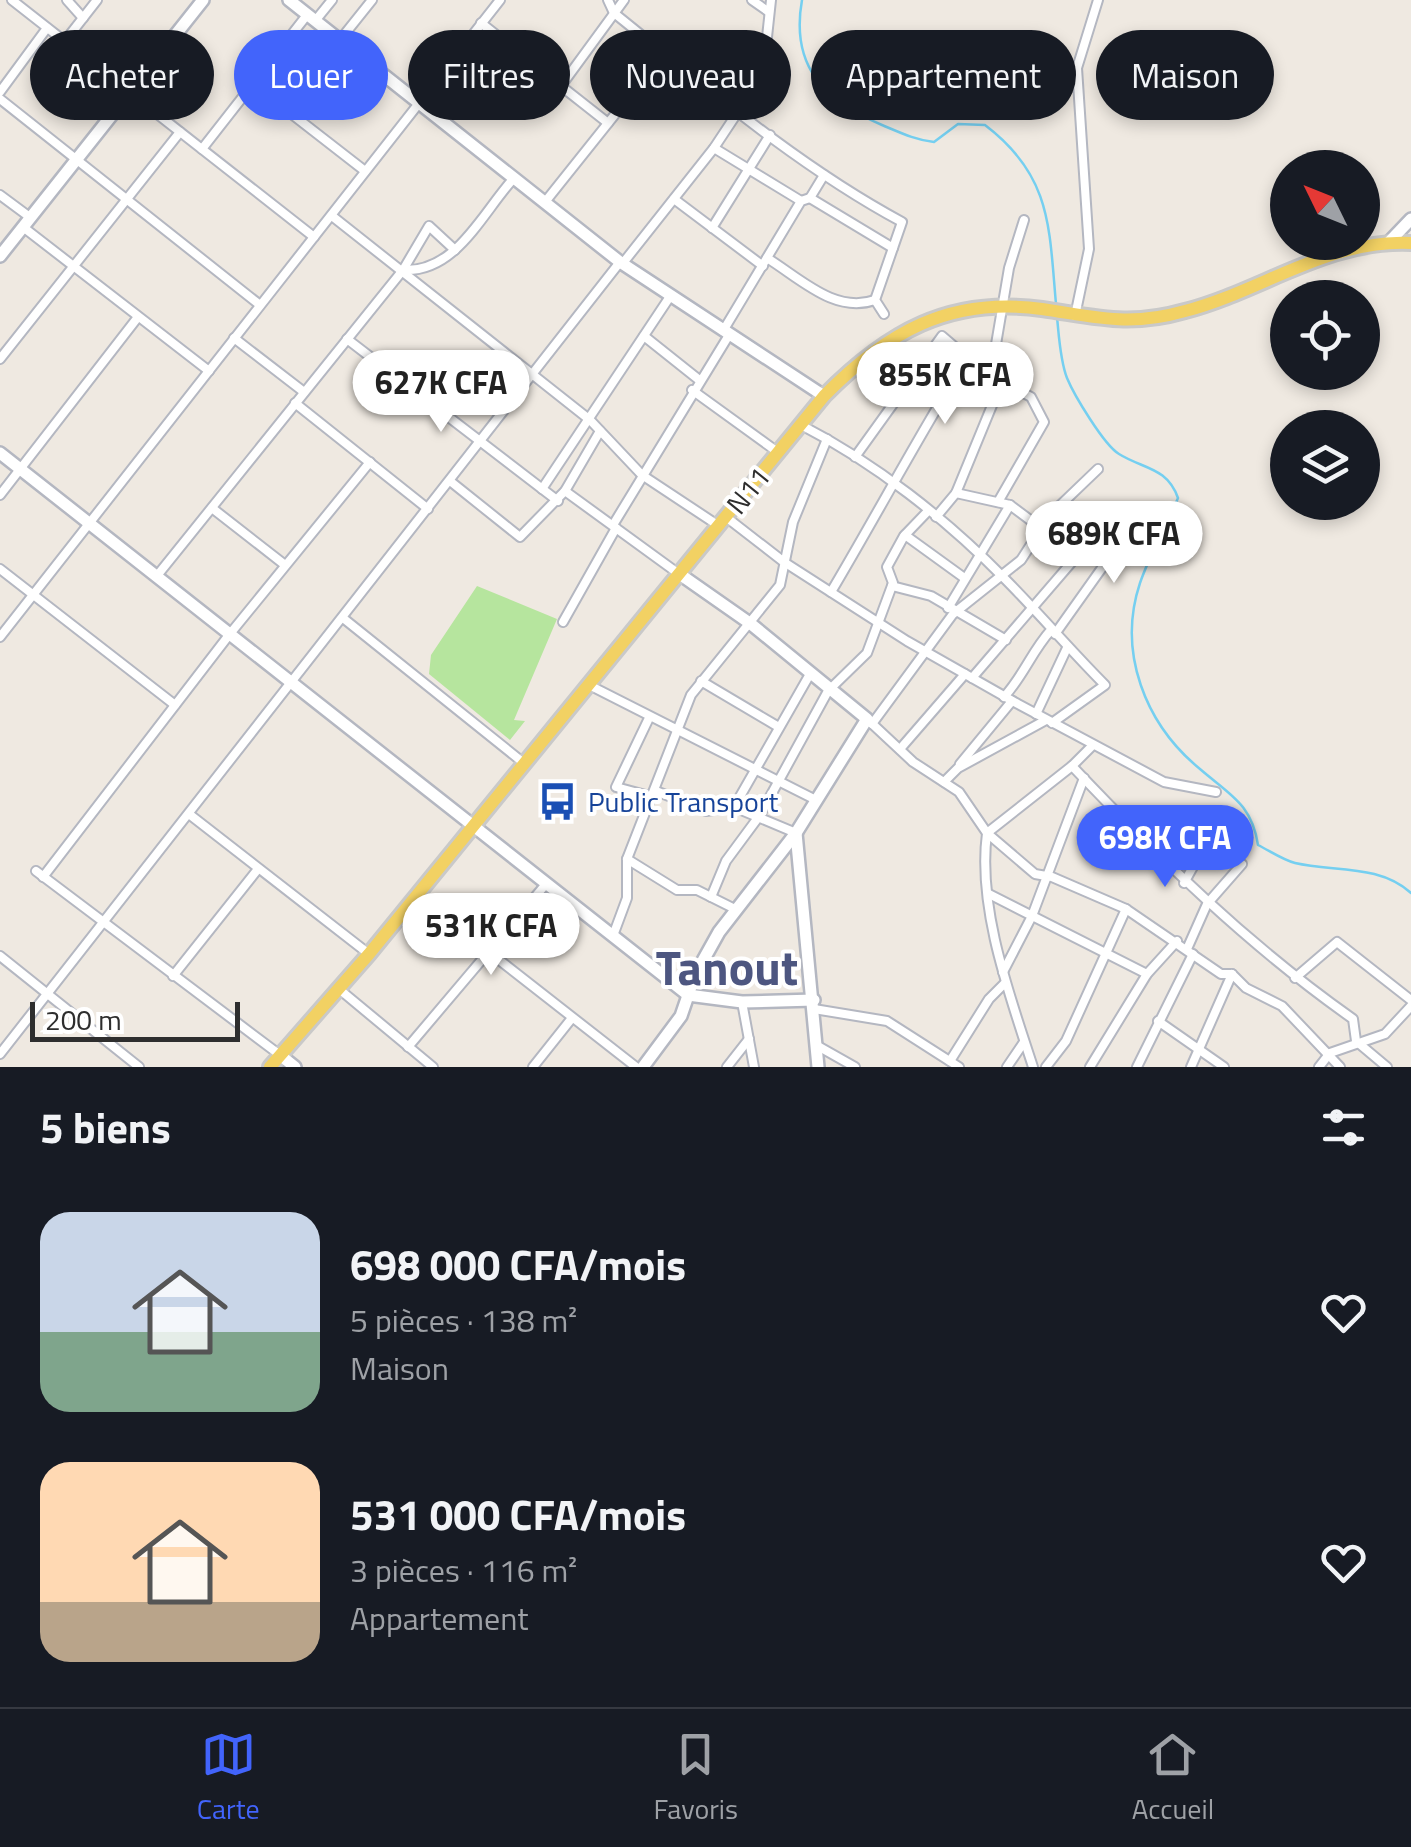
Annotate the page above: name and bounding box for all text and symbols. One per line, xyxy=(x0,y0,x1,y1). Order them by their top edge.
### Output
chip: Acheter xyxy=(30,30,214,120)
chip: Louer xyxy=(234,30,388,120)
chip: Filtres xyxy=(408,30,570,120)
chip: Nouveau xyxy=(590,30,791,120)
chip: Appartement xyxy=(811,30,1076,120)
chip: Maison xyxy=(1096,30,1274,120)
north arrow xyxy=(1270,150,1380,260)
map controls xyxy=(1270,150,1380,520)
button: locate xyxy=(1270,280,1380,390)
pin: 855K CFA xyxy=(842,342,1048,427)
pin: 627K CFA xyxy=(338,350,544,435)
text: 855K CFA xyxy=(879,350,1011,398)
text: 627K CFA xyxy=(375,358,507,406)
button: layers xyxy=(1270,410,1380,520)
street label: N11 xyxy=(715,457,781,523)
pin: 689K CFA xyxy=(1011,501,1217,586)
text: 689K CFA xyxy=(1048,509,1180,557)
bus stop icon: Public Transport xyxy=(537,780,579,822)
place label: Public Transport xyxy=(588,780,778,823)
pin: 698K CFA xyxy=(1062,805,1268,890)
text: 698K CFA xyxy=(1099,813,1231,861)
pin: 531K CFA xyxy=(388,893,594,978)
text: 531K CFA xyxy=(425,901,557,949)
district label: Tanout xyxy=(656,931,798,1004)
scale bar xyxy=(30,997,240,1042)
text: 200 m xyxy=(45,998,122,1041)
text: 5 biens xyxy=(40,1095,171,1159)
icon: filters xyxy=(1316,1100,1371,1155)
text: 698 000 CFA/mois xyxy=(350,1232,686,1296)
icon: home xyxy=(120,1252,240,1372)
icon: heart xyxy=(1316,1285,1371,1340)
text: 5 pièces · 138 m² xyxy=(350,1296,577,1344)
text: Maison xyxy=(350,1344,449,1392)
text: 531 000 CFA/mois xyxy=(350,1482,686,1546)
icon: home xyxy=(120,1502,240,1622)
icon: heart xyxy=(1316,1535,1371,1590)
text: 3 pièces · 116 m² xyxy=(350,1546,577,1594)
text: Appartement xyxy=(350,1594,529,1642)
tab: Carte xyxy=(197,1727,260,1830)
tab: Favoris xyxy=(653,1727,738,1830)
tab: Accueil xyxy=(1132,1727,1214,1830)

